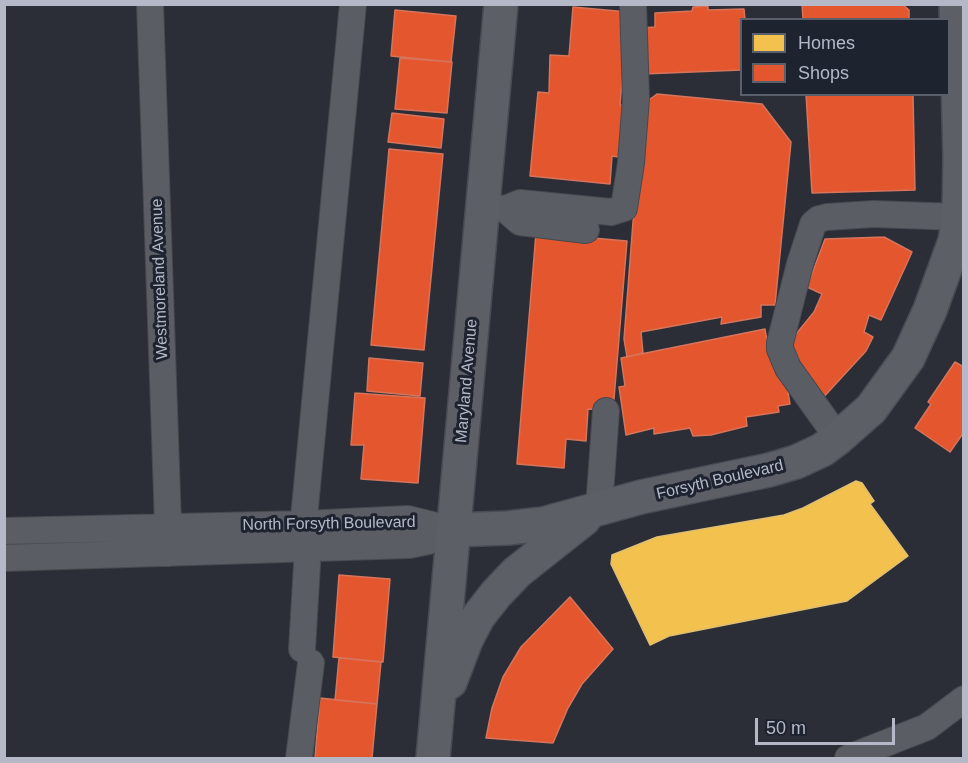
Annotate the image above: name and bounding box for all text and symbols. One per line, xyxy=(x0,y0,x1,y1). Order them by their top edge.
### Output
legend xyxy=(740,18,950,96)
text: Homes xyxy=(798,33,855,53)
text: Shops xyxy=(798,63,849,83)
street label: Westmoreland Avenue xyxy=(148,198,172,360)
street label: Maryland Avenue xyxy=(452,318,482,444)
street label: Forsyth Boulevard xyxy=(655,456,785,504)
street label: North Forsyth Boulevard xyxy=(242,513,416,535)
scale bar xyxy=(758,706,898,744)
text: 50 m xyxy=(766,718,806,738)

